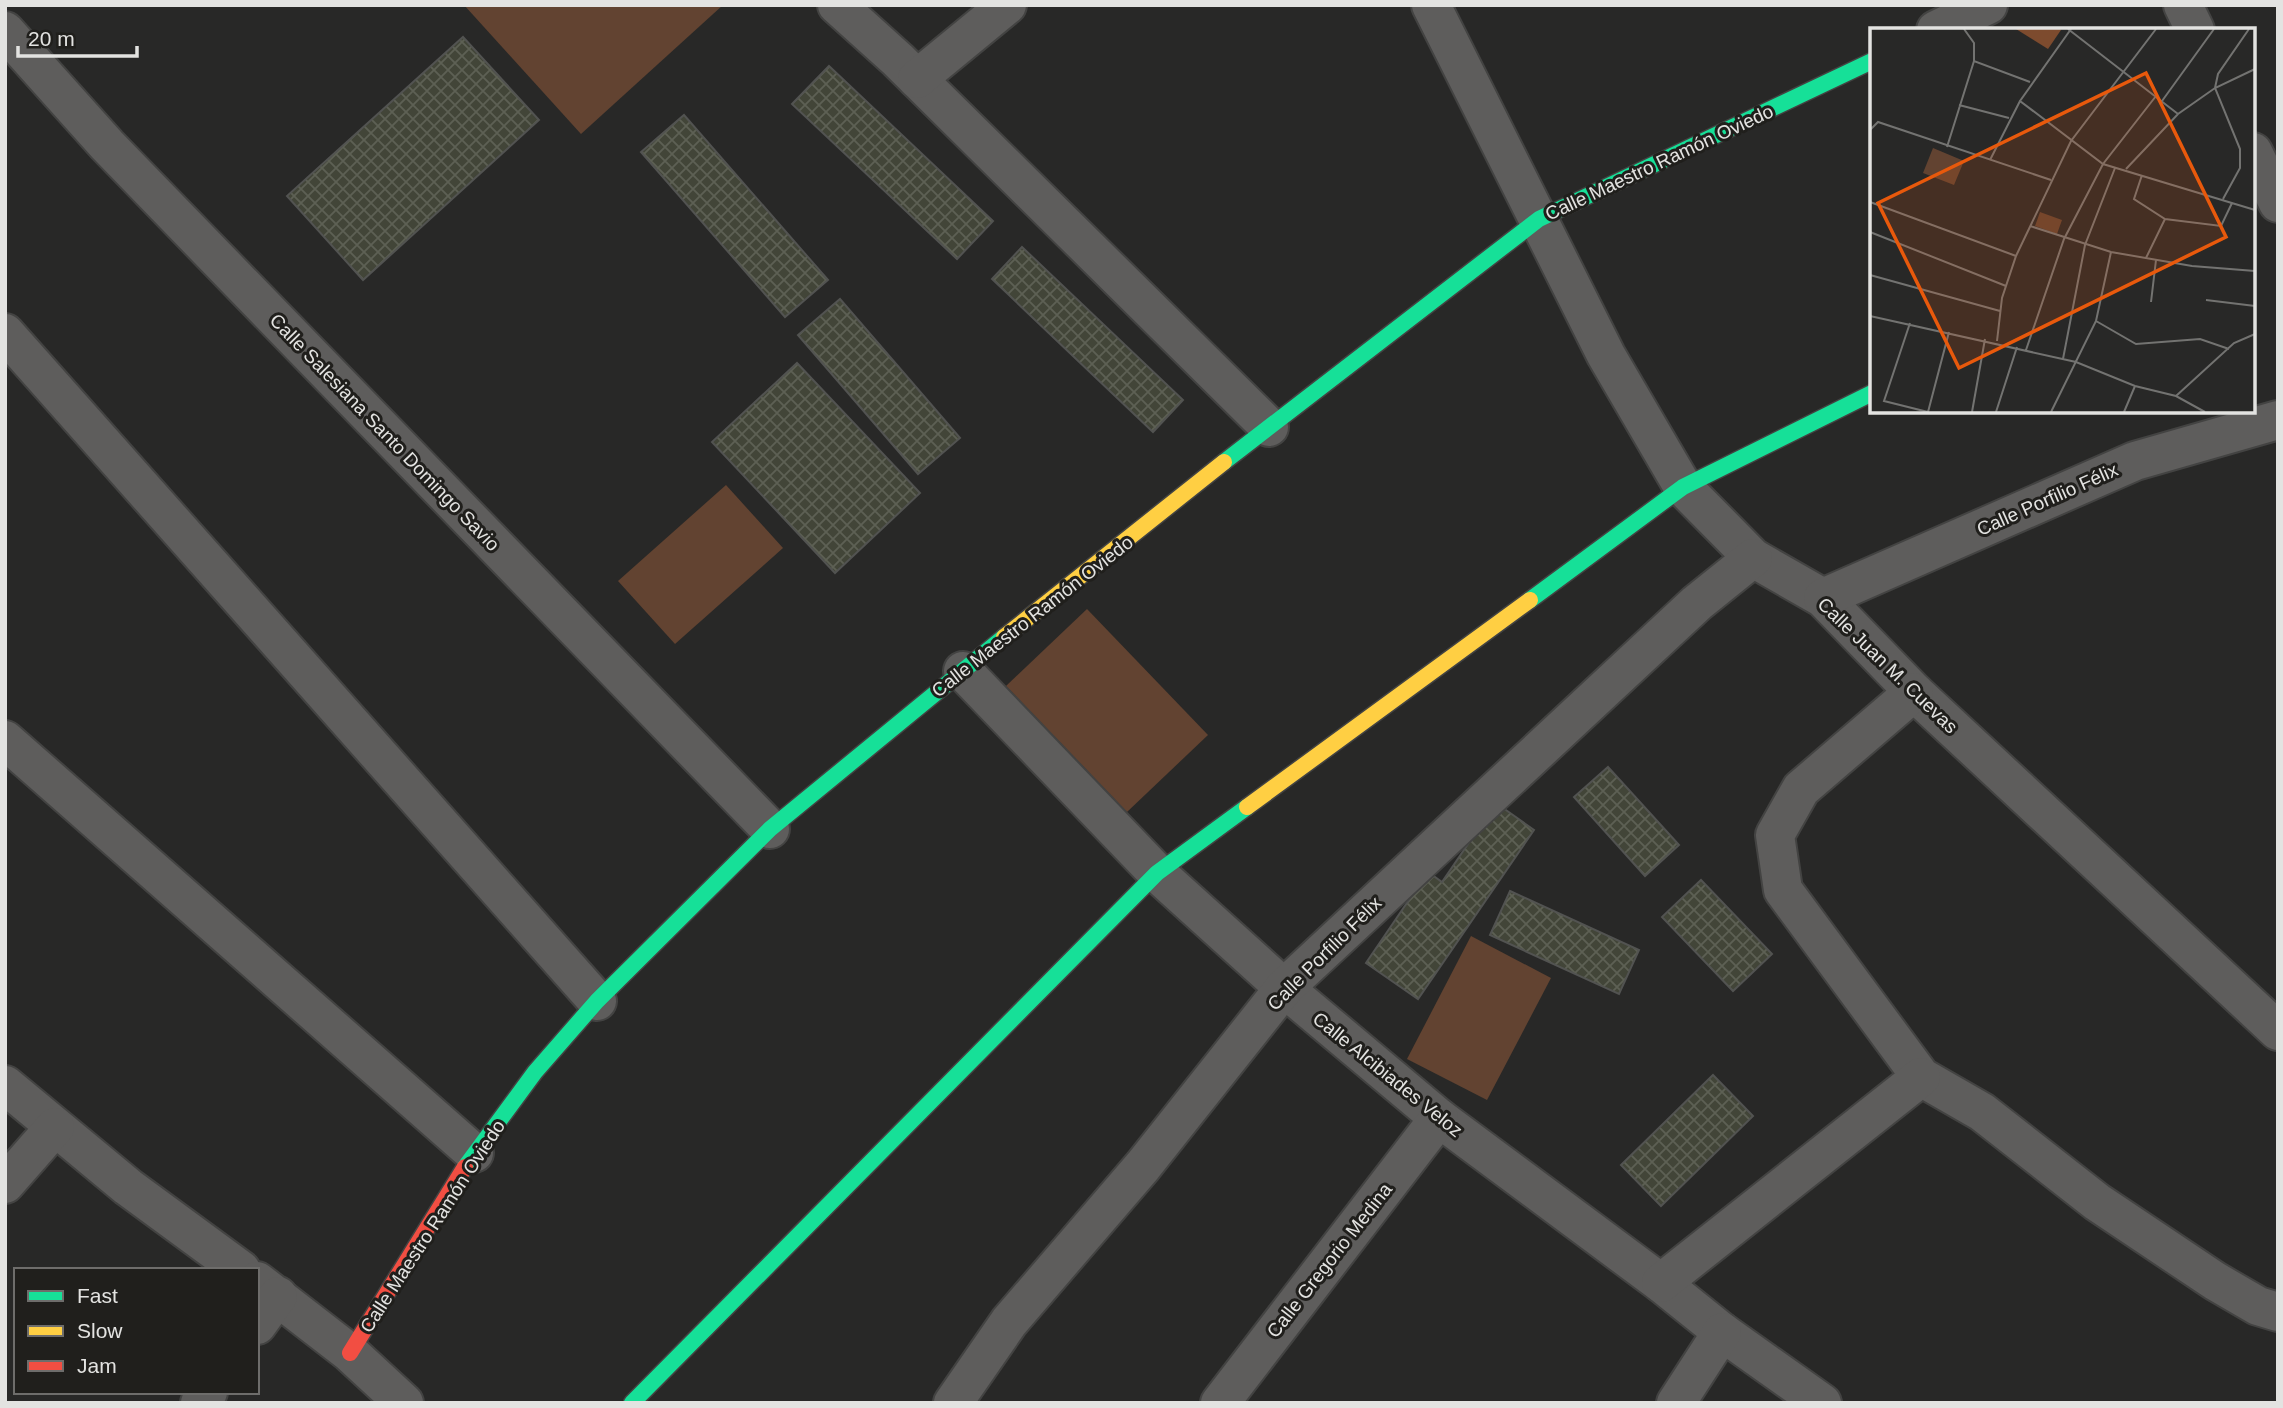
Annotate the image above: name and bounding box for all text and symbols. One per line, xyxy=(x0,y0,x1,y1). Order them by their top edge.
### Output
scale bar xyxy=(18,14,136,58)
text: 20 m xyxy=(28,27,75,50)
inset map xyxy=(1870,28,2255,413)
street label: Calle Maestro Ramón Oviedo xyxy=(1542,100,1777,225)
street label: Calle Salesiana Santo Domingo Savio xyxy=(266,310,504,555)
street label: Calle Porfilio Félix xyxy=(1973,459,2121,540)
street label: Calle Maestro Ramón Oviedo xyxy=(928,531,1137,701)
street label: Calle Juan M. Cuevas xyxy=(1814,593,1962,737)
street label: Calle Porfilio Félix xyxy=(1263,892,1386,1015)
street label: Calle Alcibiades Veloz xyxy=(1309,1008,1467,1141)
street label: Calle Maestro Ramón Oviedo xyxy=(356,1116,509,1336)
street label: Calle Gregorio Medina xyxy=(1263,1179,1396,1342)
legend xyxy=(14,1268,259,1394)
text: Fast xyxy=(77,1284,118,1307)
text: Slow xyxy=(77,1319,123,1342)
text: Jam xyxy=(77,1354,117,1377)

